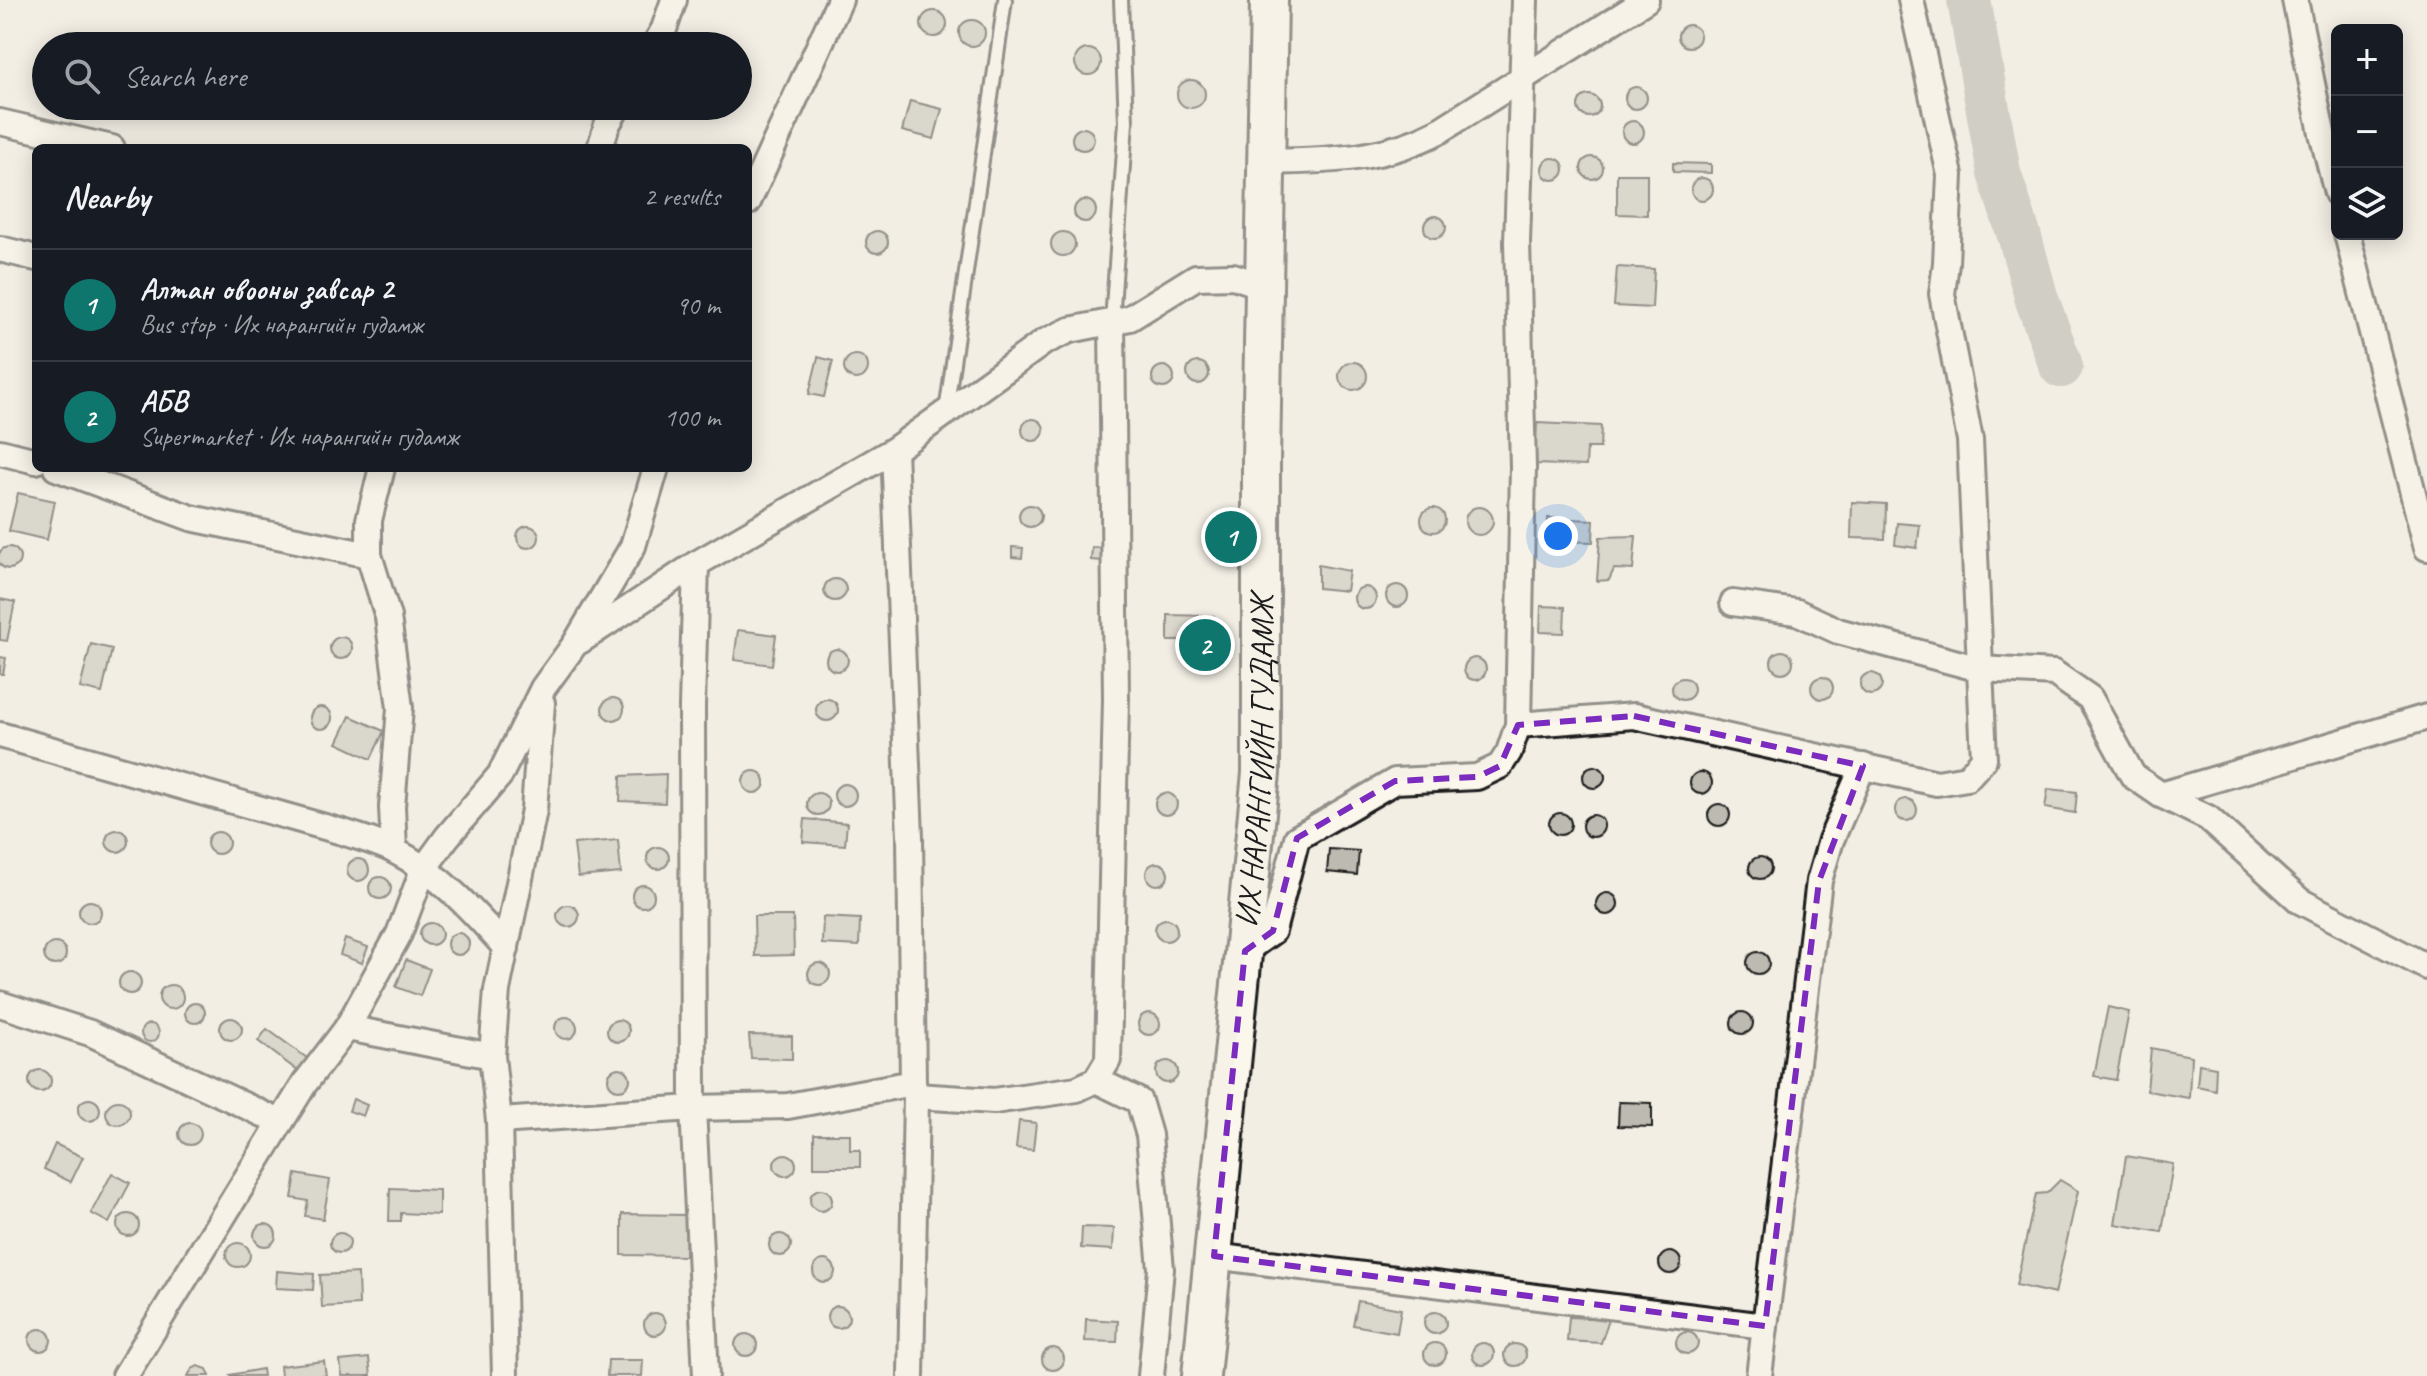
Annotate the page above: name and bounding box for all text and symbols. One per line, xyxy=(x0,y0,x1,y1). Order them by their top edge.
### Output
map controls xyxy=(2331,24,2403,240)
button: + xyxy=(2331,24,2403,96)
search box xyxy=(32,32,752,120)
icon: search xyxy=(60,54,104,98)
text: Search here xyxy=(124,57,246,95)
button: − xyxy=(2331,96,2403,168)
button: layers xyxy=(2331,168,2403,240)
text: Nearby xyxy=(64,175,150,218)
text: 2 results xyxy=(644,180,720,213)
text: Алтан овооны завсар 2 xyxy=(140,270,393,308)
text: 1 xyxy=(84,289,96,322)
text: 90 m xyxy=(676,289,720,322)
text: Bus stop · Их нарангийн гудамж xyxy=(140,308,423,341)
text: АБВ xyxy=(140,382,188,420)
text: 2 xyxy=(84,401,96,434)
text: 100 m xyxy=(664,401,720,434)
text: Supermarket · Их нарангийн гудамж xyxy=(140,420,459,453)
pin: 1 xyxy=(1205,507,1257,567)
your location xyxy=(1538,516,1578,556)
street label: ИХ НАРАНГИЙН ГУДАМЖ xyxy=(1226,588,1282,929)
pin: 2 xyxy=(1179,615,1231,675)

